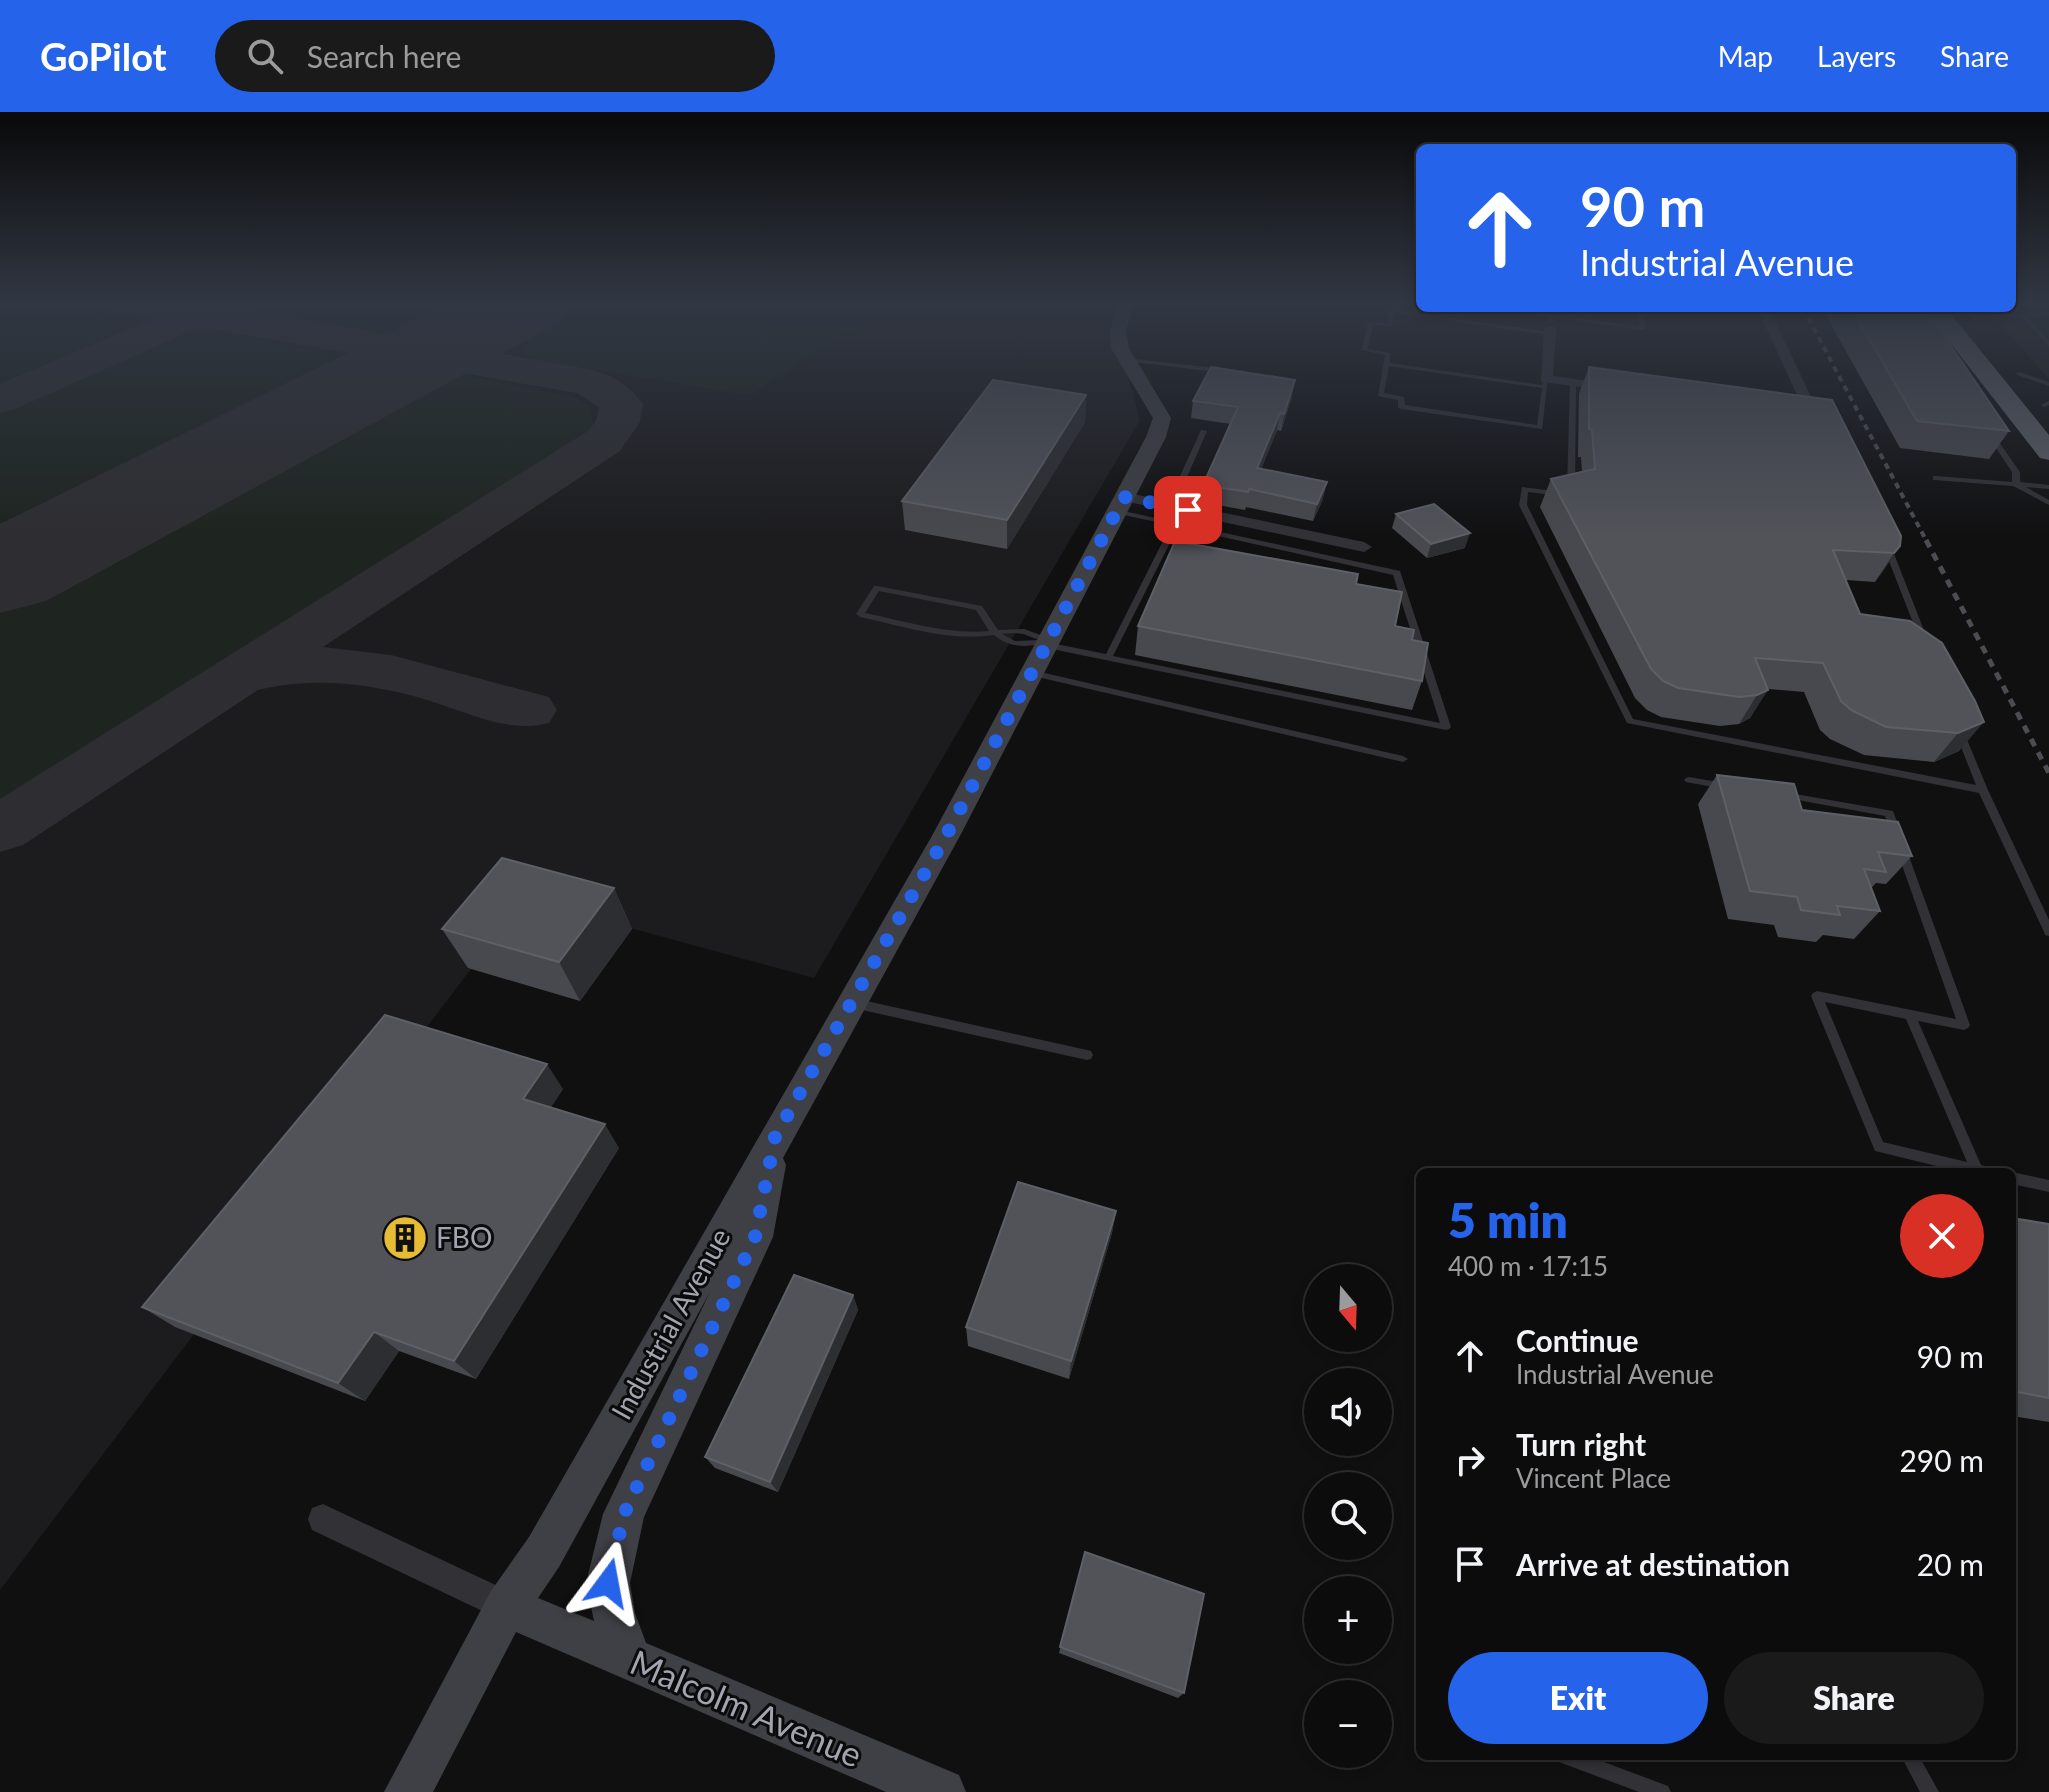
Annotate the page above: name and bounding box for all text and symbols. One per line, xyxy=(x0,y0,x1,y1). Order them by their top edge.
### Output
search box xyxy=(215,20,775,92)
text: GoPilot xyxy=(40,33,167,79)
icon: search xyxy=(243,34,287,78)
text: Search here xyxy=(307,38,461,74)
text: Map xyxy=(1718,39,1773,73)
text: Layers xyxy=(1817,39,1896,73)
text: Share xyxy=(1940,39,2009,73)
text: 90 m xyxy=(1580,172,1705,239)
icon: ahead xyxy=(1448,176,1552,280)
text: Industrial Avenue xyxy=(1580,240,1854,284)
pin xyxy=(1154,476,1222,544)
icon: arrive xyxy=(1166,488,1210,532)
text: 5 min xyxy=(1448,1191,1568,1248)
button: close xyxy=(1900,1194,1984,1278)
building icon: FBO xyxy=(381,1214,429,1262)
place label: FBO xyxy=(436,1220,492,1254)
street label: Industrial Avenue xyxy=(604,1222,737,1425)
text: 400 m · 17:15 xyxy=(1448,1250,1608,1282)
north arrow xyxy=(1304,1264,1392,1352)
map controls xyxy=(1304,1264,1392,1768)
text: Continue xyxy=(1516,1322,1639,1358)
icon: ahead xyxy=(1448,1334,1492,1378)
text: 90 m xyxy=(1917,1338,1984,1374)
text: Industrial Avenue xyxy=(1516,1358,1714,1390)
button: sound xyxy=(1304,1368,1392,1456)
text: Turn right xyxy=(1516,1426,1646,1462)
icon: right xyxy=(1448,1438,1492,1482)
text: 290 m xyxy=(1899,1442,1984,1478)
text: Vincent Place xyxy=(1516,1462,1671,1494)
button: search xyxy=(1304,1472,1392,1560)
position arrow xyxy=(566,1541,650,1625)
icon: arrive xyxy=(1448,1542,1492,1586)
text: Arrive at destination xyxy=(1516,1546,1790,1582)
text: 20 m xyxy=(1917,1546,1984,1582)
button: + xyxy=(1304,1576,1392,1664)
street label: Malcolm Avenue xyxy=(625,1640,868,1775)
button: Exit xyxy=(1448,1652,1708,1744)
button: Share xyxy=(1724,1652,1984,1744)
button: − xyxy=(1304,1680,1392,1768)

